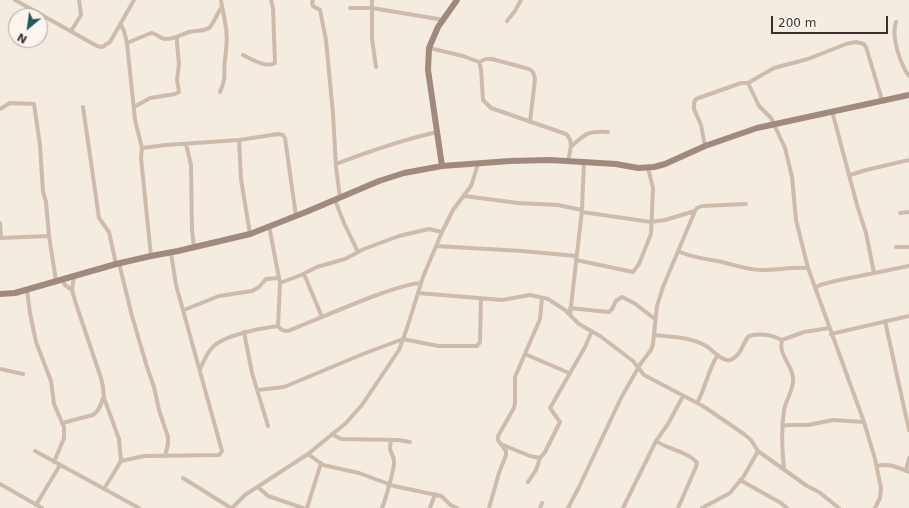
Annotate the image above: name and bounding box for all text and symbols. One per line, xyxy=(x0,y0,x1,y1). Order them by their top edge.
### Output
north arrow xyxy=(8,8,48,48)
scale bar xyxy=(773,8,890,34)
text: 200 m xyxy=(778,16,816,30)
text: N xyxy=(15,30,30,46)

